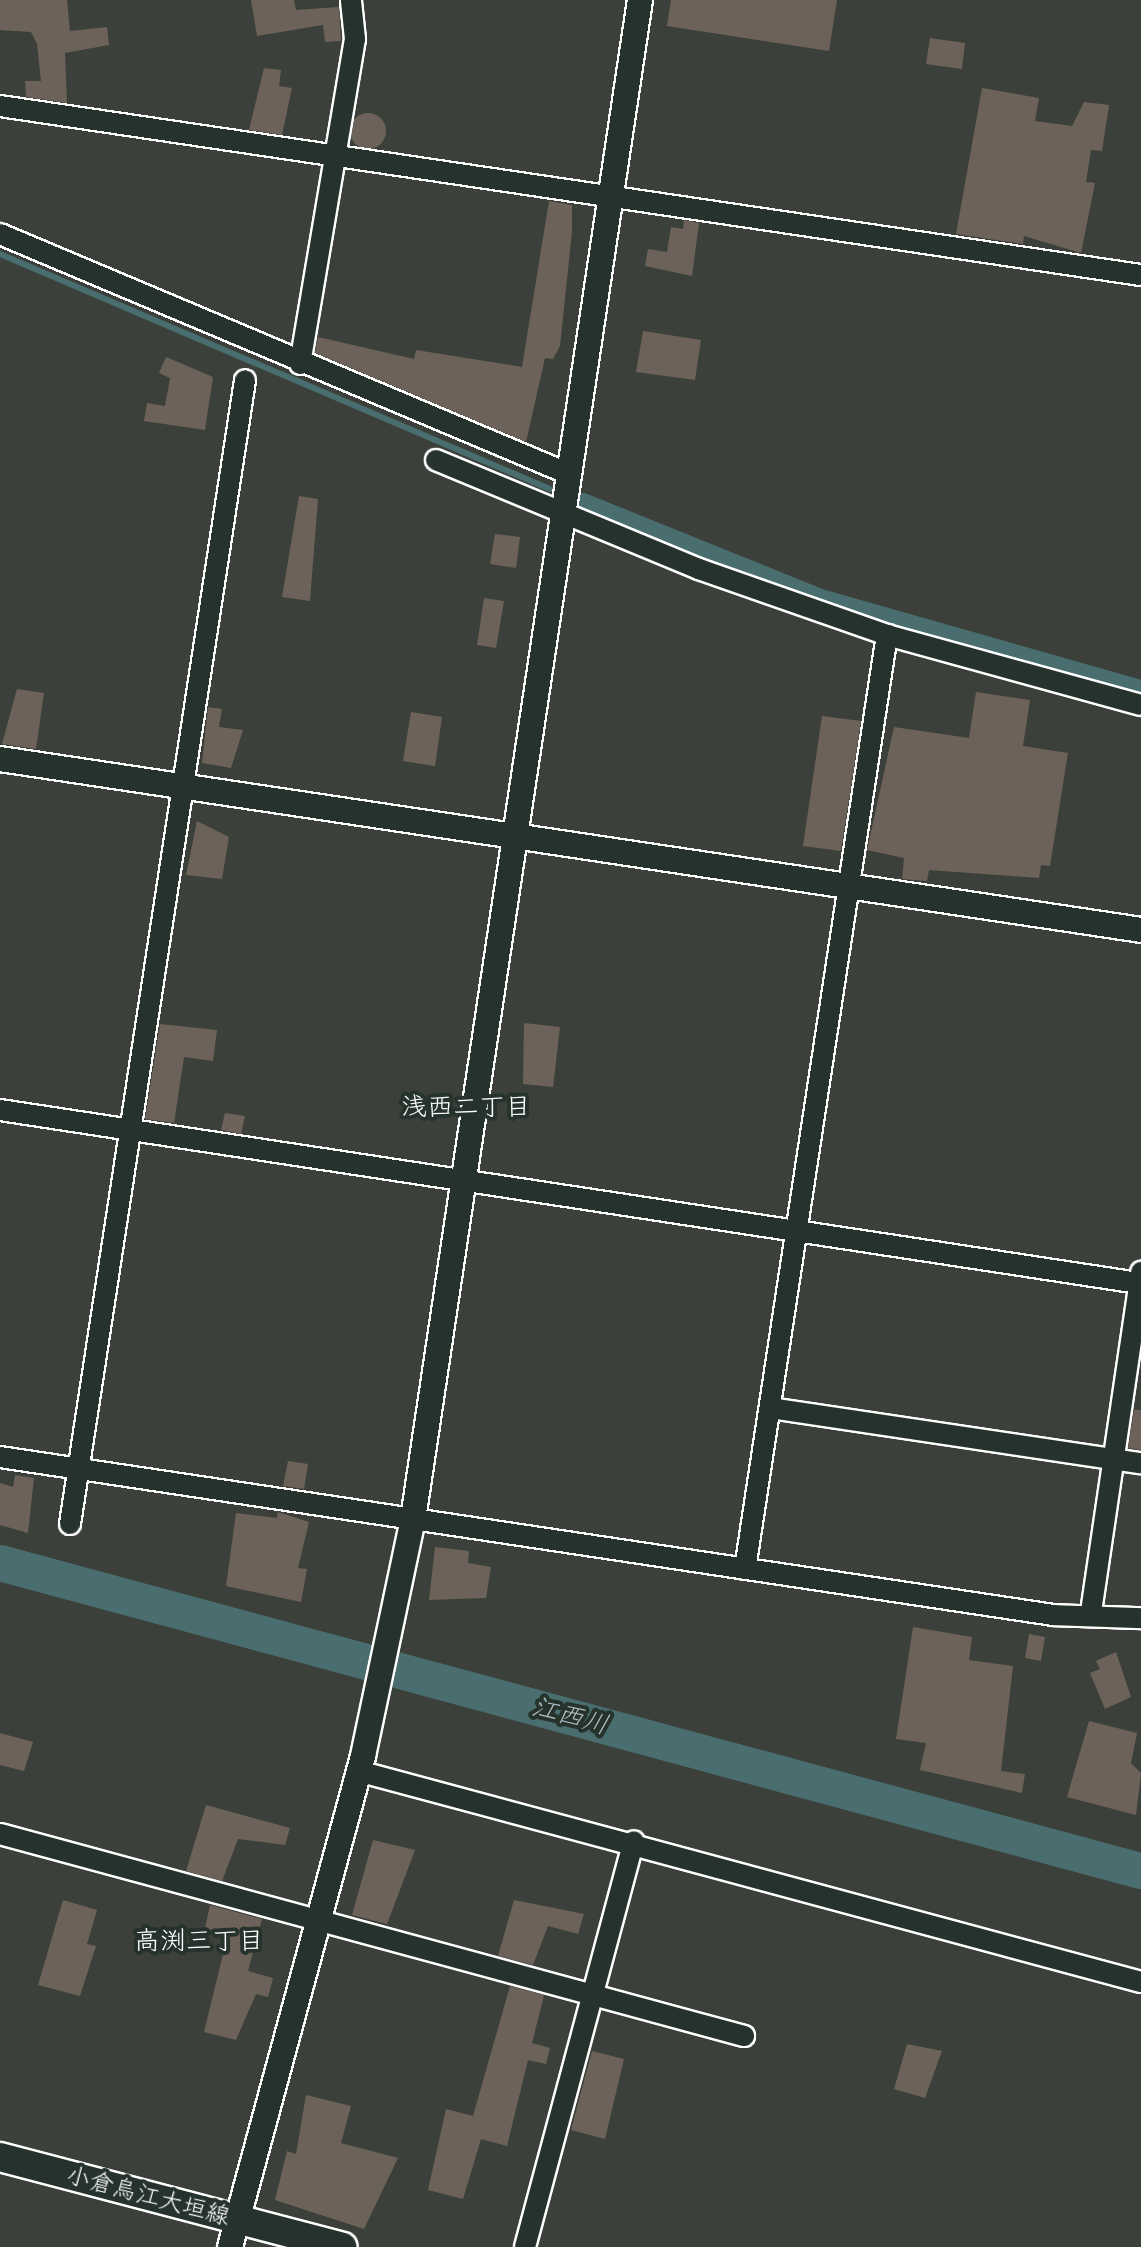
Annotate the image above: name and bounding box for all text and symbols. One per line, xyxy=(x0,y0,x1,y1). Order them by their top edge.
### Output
district label: 浅西二丁目 xyxy=(401,1092,531,1124)
water label: 江西川 xyxy=(528,1692,612,1742)
district label: 高渕三丁目 xyxy=(134,1926,264,1958)
street label: 小倉烏江大垣線 xyxy=(63,2160,233,2232)

